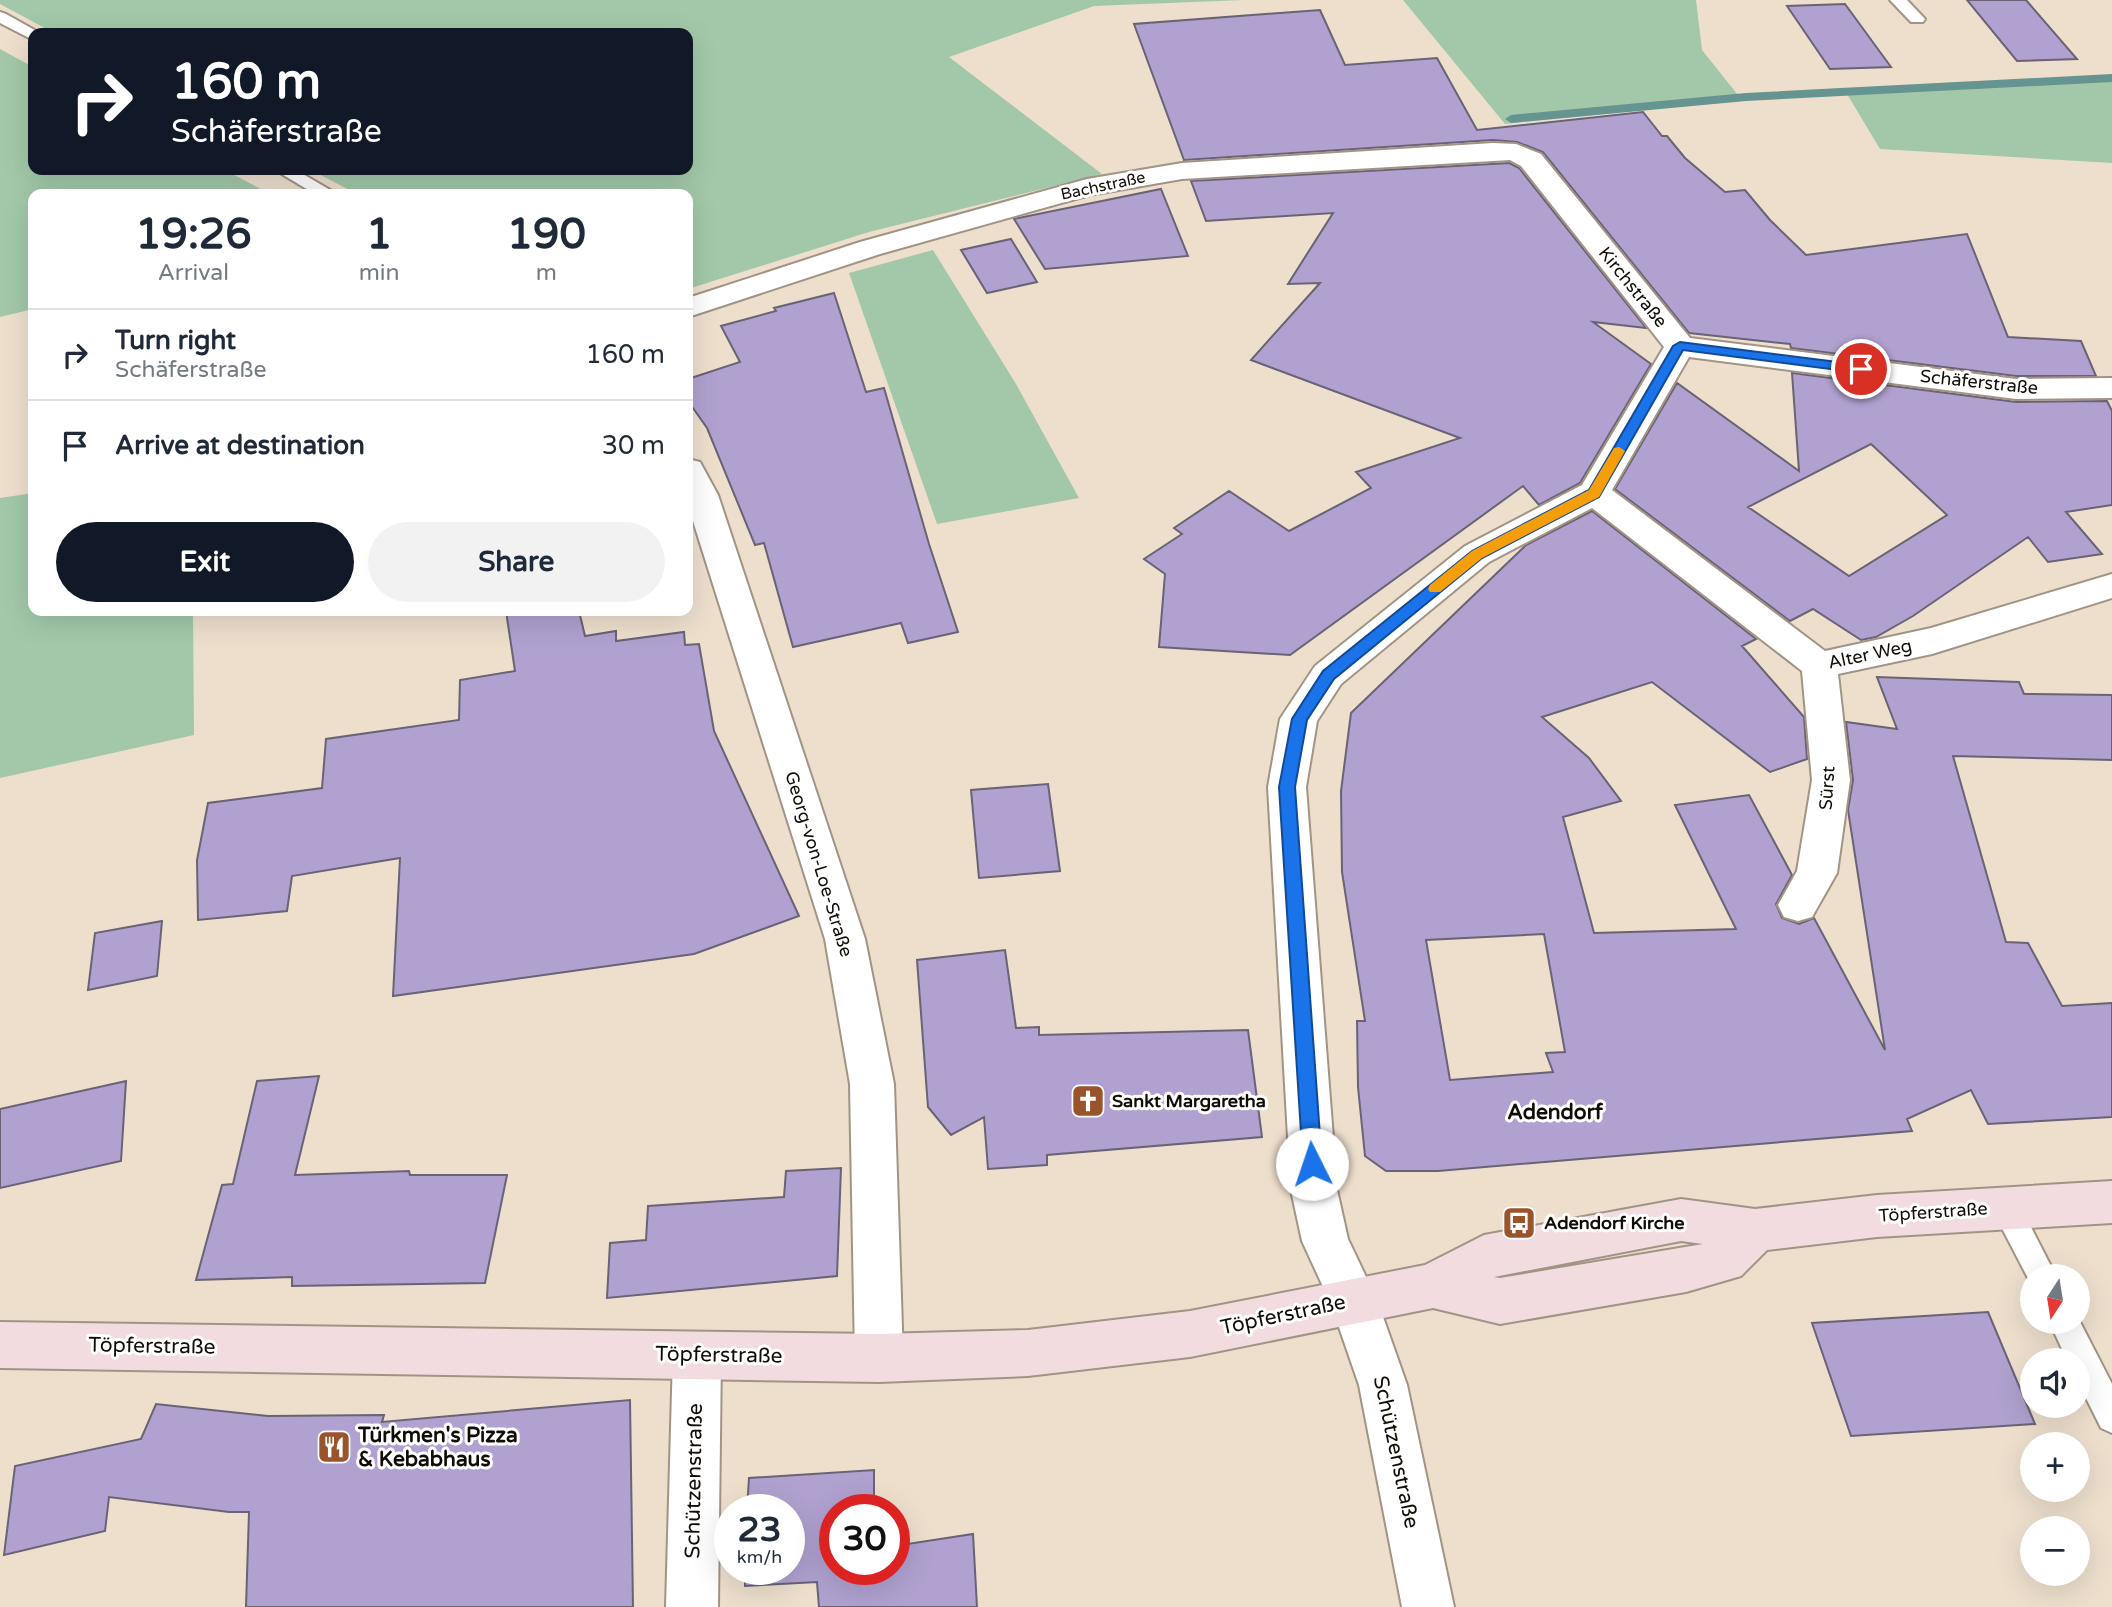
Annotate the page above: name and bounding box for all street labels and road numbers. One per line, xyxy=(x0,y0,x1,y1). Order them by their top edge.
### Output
street label: Bachstraße xyxy=(1059,167,1147,205)
street label: Kirchstraße xyxy=(1594,242,1672,332)
street label: Schäferstraße xyxy=(1919,365,2039,399)
street label: Alter Weg xyxy=(1826,634,1914,674)
street label: Sürst xyxy=(1814,765,1840,811)
street label: Georg-von-Loe-Straße xyxy=(780,769,858,959)
street label: Töpferstraße xyxy=(1878,1197,1988,1227)
street label: Töpferstraße xyxy=(1218,1290,1348,1340)
street label: Töpferstraße xyxy=(88,1332,216,1360)
street label: Töpferstraße xyxy=(655,1341,783,1369)
street label: Schützenstraße xyxy=(1368,1373,1424,1531)
street label: Schützenstraße xyxy=(680,1403,708,1559)

